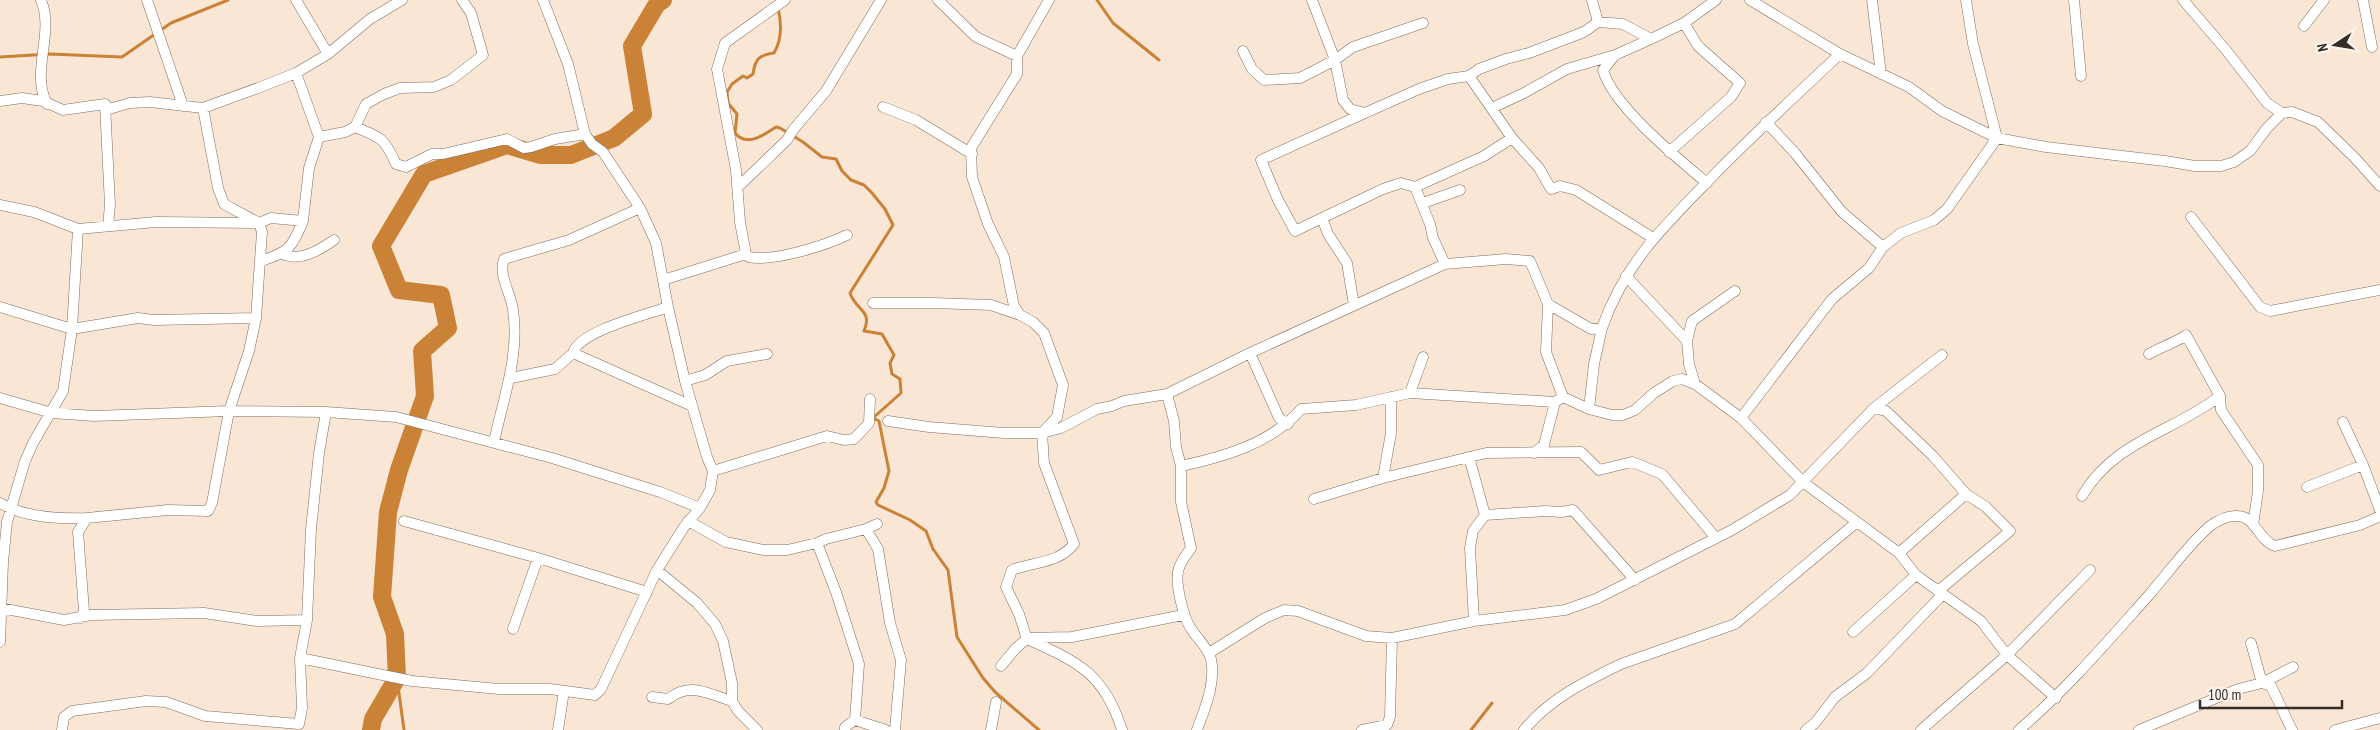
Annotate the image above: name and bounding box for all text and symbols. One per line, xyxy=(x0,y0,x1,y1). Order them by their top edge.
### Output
north arrow xyxy=(2310,20,2360,70)
text: N xyxy=(2313,42,2332,53)
scale bar xyxy=(2200,678,2342,710)
text: 100 m xyxy=(2208,685,2241,704)

